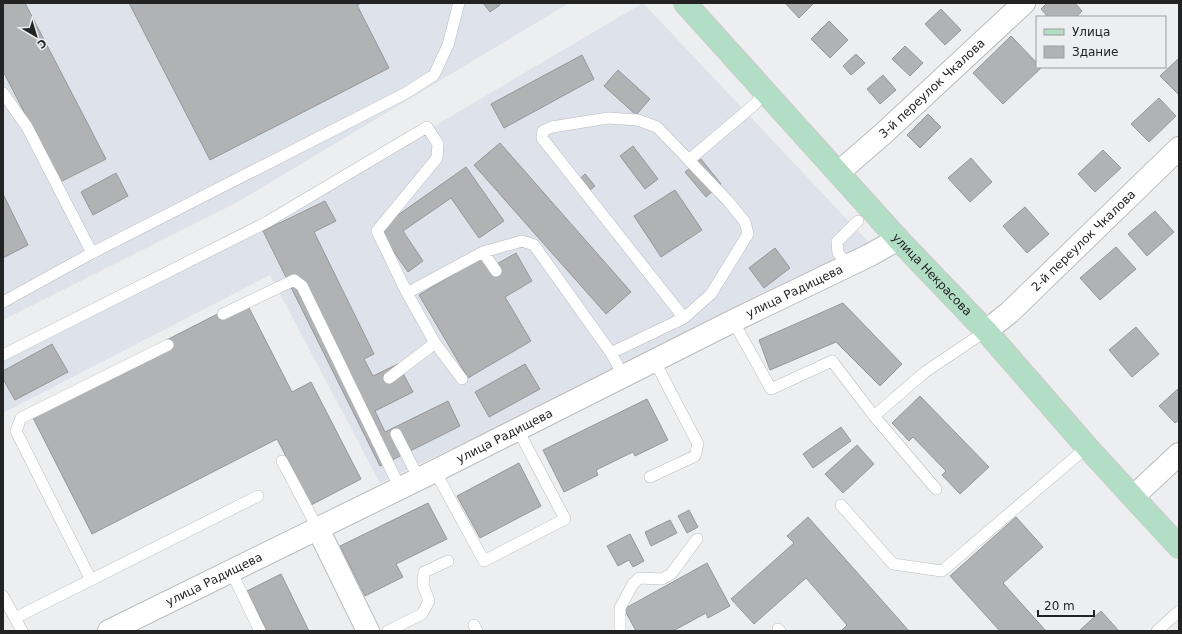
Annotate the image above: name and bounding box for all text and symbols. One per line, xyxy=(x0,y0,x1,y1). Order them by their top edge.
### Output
north arrow xyxy=(16,16,56,56)
legend xyxy=(1036,16,1166,68)
text: Улица xyxy=(1072,25,1110,39)
text: С xyxy=(35,36,49,51)
street label: 3-й переулок Чкалова xyxy=(876,36,988,141)
text: Здание xyxy=(1072,45,1118,59)
street label: 2-й переулок Чкалова xyxy=(1029,187,1138,294)
street label: улица Некрасова xyxy=(889,230,975,319)
street label: улица Радищева xyxy=(744,262,845,321)
street label: улица Радищева xyxy=(454,406,555,466)
street label: улица Радищева xyxy=(163,550,265,609)
scale bar xyxy=(1038,592,1094,618)
text: 20 m xyxy=(1044,599,1075,613)

